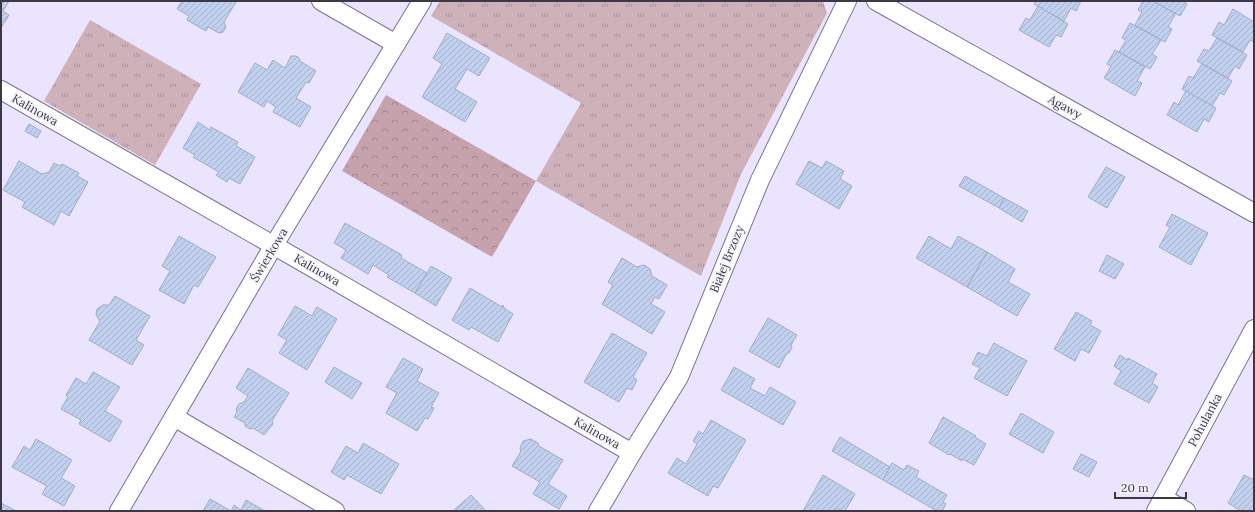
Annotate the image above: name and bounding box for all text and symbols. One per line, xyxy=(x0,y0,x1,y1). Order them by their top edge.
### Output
street label: Kalinowa xyxy=(9,90,61,129)
street label: Agawy xyxy=(1045,91,1085,122)
street label: Białej Brzozy xyxy=(706,222,747,295)
street label: Świerkowa xyxy=(247,225,291,284)
street label: Kalinowa xyxy=(291,250,343,289)
street label: Pohulanka xyxy=(1184,391,1225,449)
street label: Kalinowa xyxy=(571,413,623,452)
scale bar xyxy=(1115,474,1186,500)
text: 20 m xyxy=(1121,480,1149,495)

